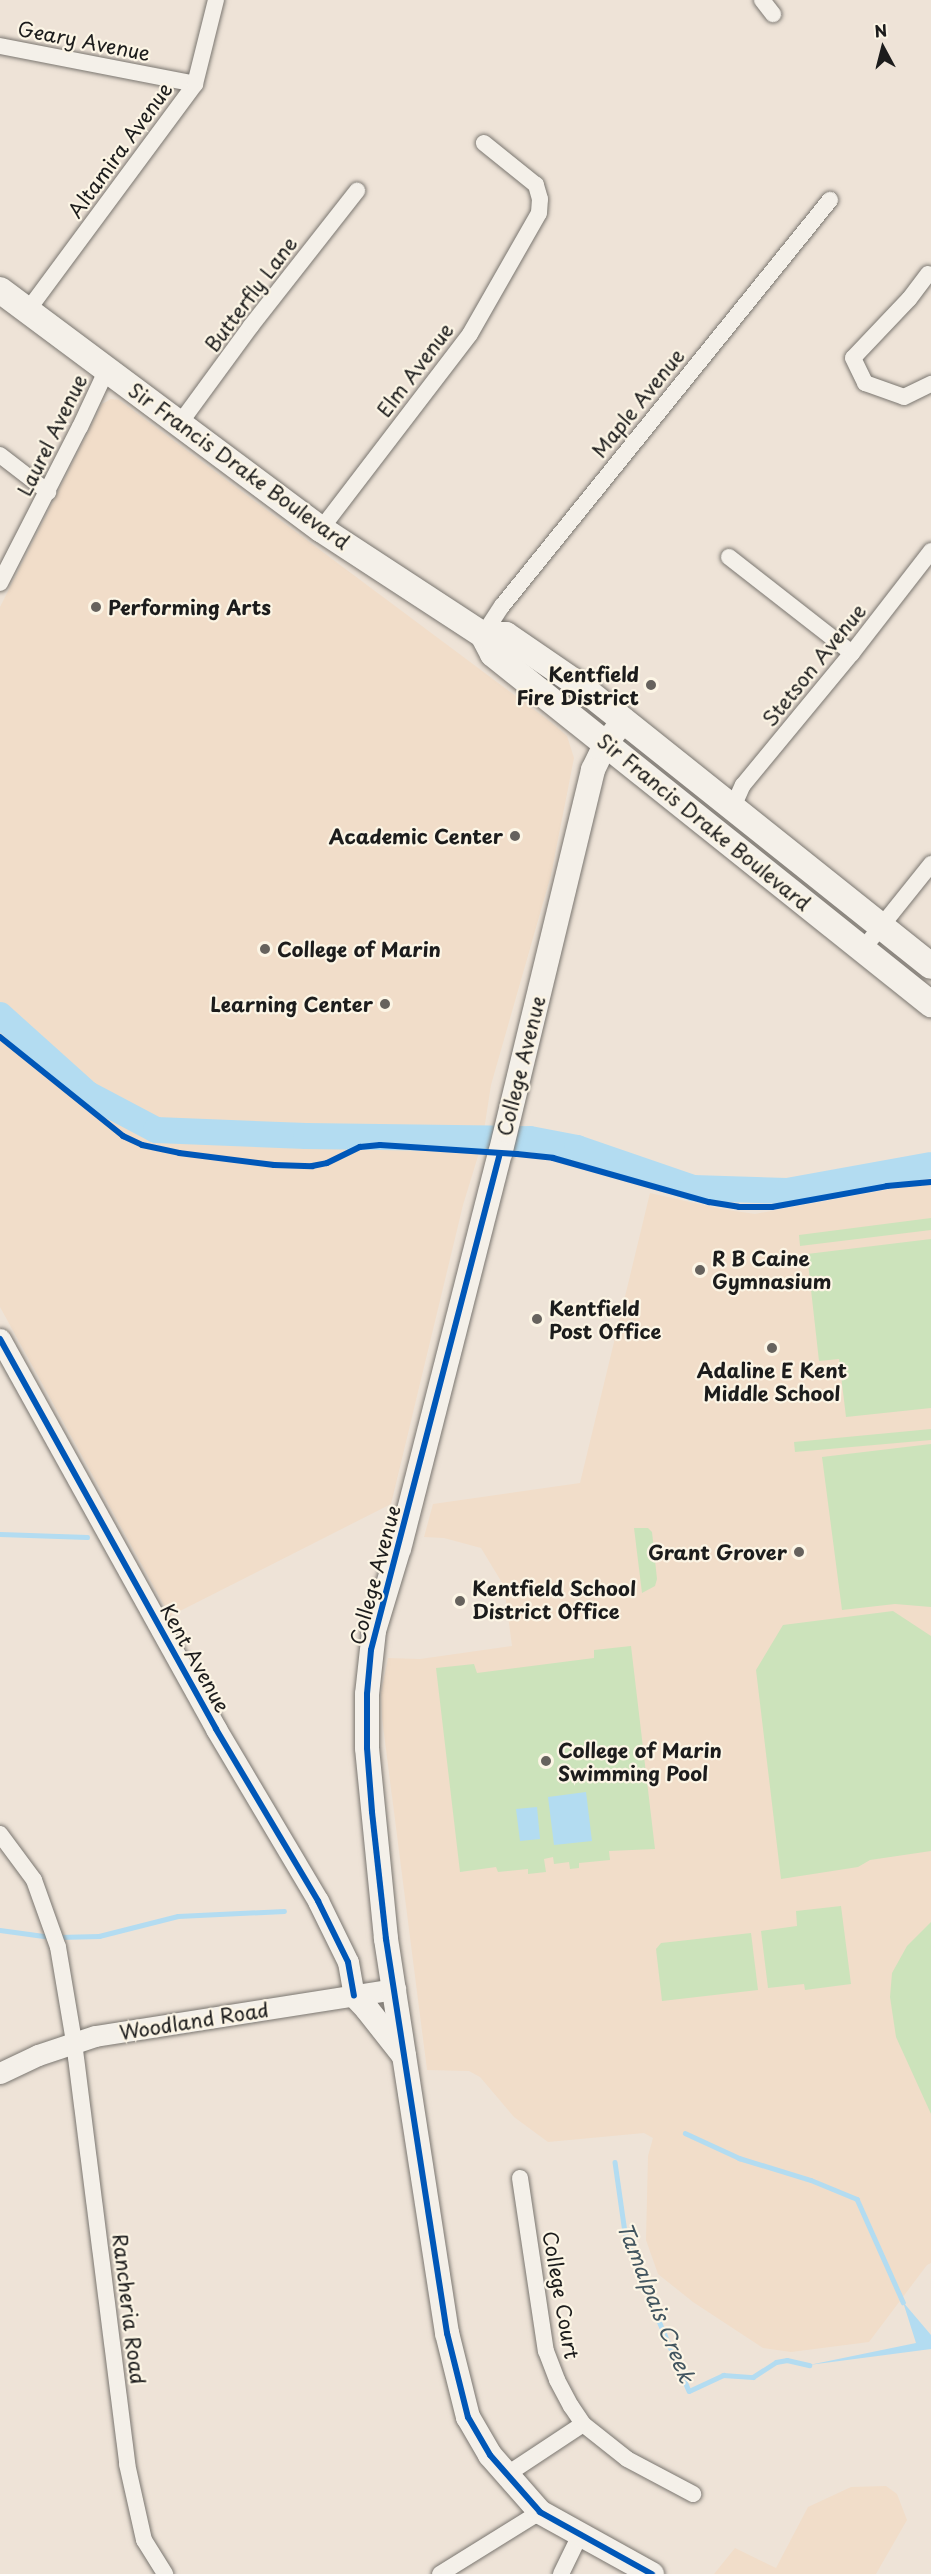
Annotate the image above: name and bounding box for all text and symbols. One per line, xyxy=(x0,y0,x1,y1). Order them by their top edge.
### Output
street label: Geary Avenue xyxy=(16,16,152,66)
text: N xyxy=(873,17,889,43)
north arrow xyxy=(853,18,913,78)
street label: Altamira Avenue xyxy=(63,77,177,223)
street label: Butterfly Lane xyxy=(200,231,302,357)
street label: Elm Avenue xyxy=(372,319,458,421)
street label: Maple Avenue xyxy=(586,343,690,463)
street label: Laurel Avenue xyxy=(12,370,92,500)
street label: Sir Francis Drake Boulevard xyxy=(121,376,357,556)
place label: Performing Arts xyxy=(108,595,272,619)
marker: Performing Arts xyxy=(89,600,103,614)
street label: Stetson Avenue xyxy=(758,600,870,730)
place label: Kentfield Fire District xyxy=(515,662,639,709)
marker: Kentfield Fire District xyxy=(644,678,658,692)
street label: Sir Francis Drake Boulevard xyxy=(590,727,818,917)
place label: Academic Center xyxy=(329,824,503,848)
marker: Academic Center xyxy=(508,829,522,843)
place label: College of Marin xyxy=(277,937,442,961)
marker: College of Marin xyxy=(258,942,272,956)
place label: Learning Center xyxy=(210,992,373,1016)
street label: College Avenue xyxy=(492,993,550,1139)
marker: Learning Center xyxy=(378,997,392,1011)
place label: R B Caine Gymnasium xyxy=(712,1246,831,1293)
marker: R B Caine Gymnasium xyxy=(693,1263,707,1277)
place label: Kentfield Post Office xyxy=(549,1296,661,1343)
marker: Kentfield Post Office xyxy=(530,1312,544,1326)
marker: Adaline E Kent Middle School xyxy=(765,1341,779,1355)
place label: Adaline E Kent Middle School xyxy=(696,1358,848,1405)
street label: College Avenue xyxy=(345,1502,405,1648)
place label: Grant Grover xyxy=(649,1540,787,1564)
marker: Grant Grover xyxy=(792,1545,806,1559)
place label: Kentfield School District Office xyxy=(472,1577,635,1624)
marker: Kentfield School District Office xyxy=(453,1594,467,1608)
street label: Kent Avenue xyxy=(156,1600,234,1716)
place label: College of Marin Swimming Pool xyxy=(558,1738,723,1785)
marker: College of Marin Swimming Pool xyxy=(539,1754,553,1768)
street label: Woodland Road xyxy=(118,1997,270,2045)
water label: Tamalpais Creek xyxy=(613,2218,701,2386)
street label: College Court xyxy=(538,2229,584,2361)
street label: Rancheria Road xyxy=(108,2232,150,2386)

